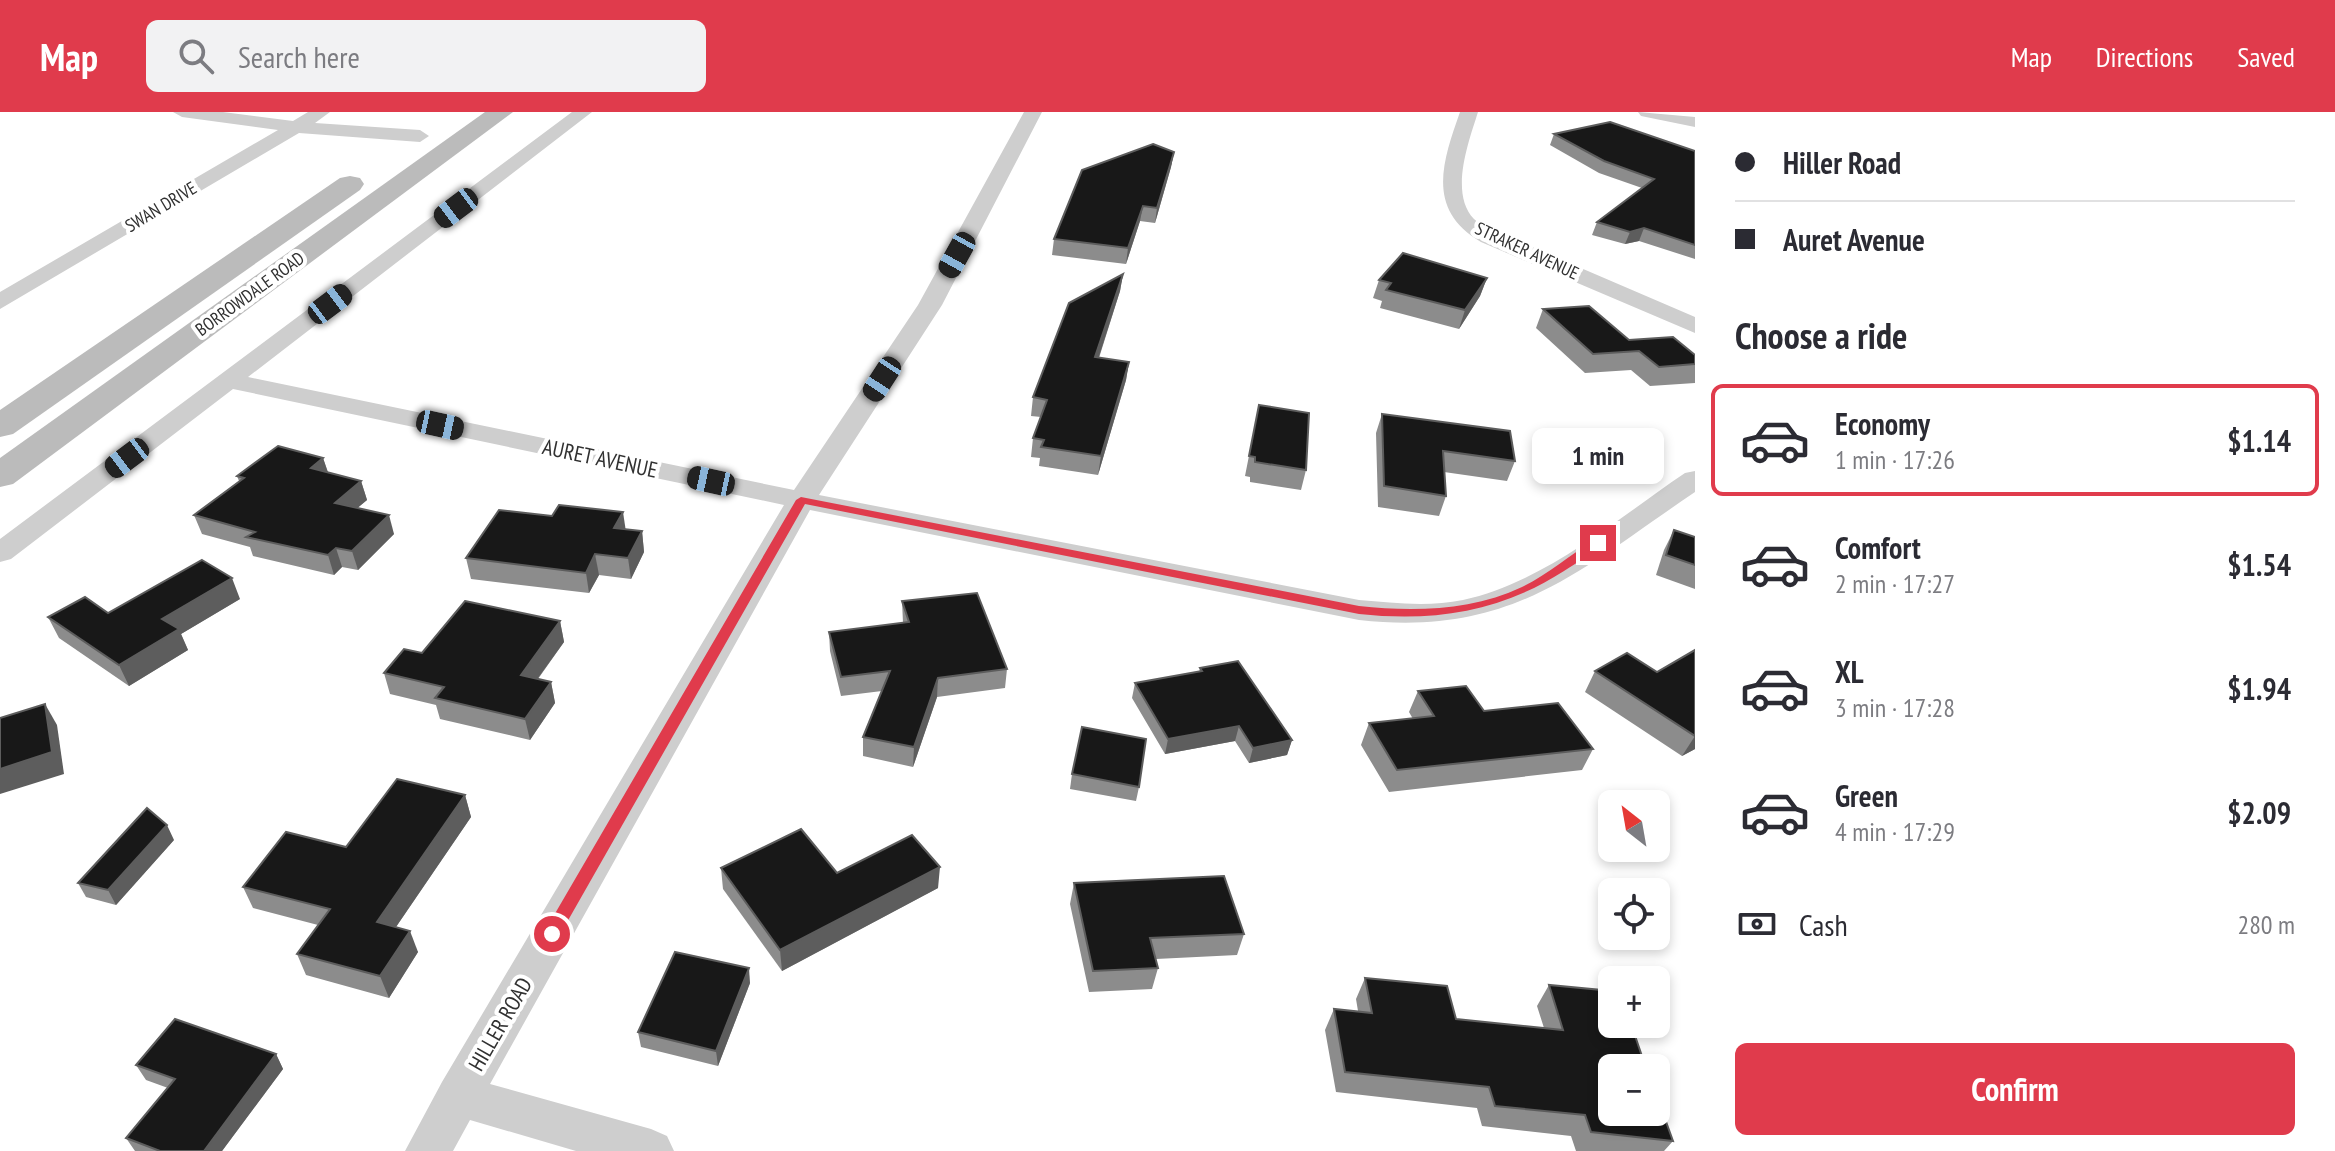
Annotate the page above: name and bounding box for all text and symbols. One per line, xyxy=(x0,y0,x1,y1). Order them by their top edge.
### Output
search box xyxy=(146,20,706,92)
text: Map xyxy=(40,32,98,81)
icon: search xyxy=(174,34,218,78)
text: Search here xyxy=(238,37,360,76)
text: Map xyxy=(2011,38,2052,75)
text: Directions xyxy=(2096,38,2193,75)
text: Saved xyxy=(2237,38,2295,75)
text: Hiller Road xyxy=(1783,143,1901,182)
street label: SWAN DRIVE xyxy=(121,176,201,237)
car xyxy=(430,184,482,232)
street label: STRAKER AVENUE xyxy=(1472,217,1583,285)
text: Auret Avenue xyxy=(1783,220,1925,259)
car xyxy=(935,228,979,282)
street label: BORROWDALE ROAD xyxy=(191,246,309,341)
car xyxy=(304,280,356,328)
text: Choose a ride xyxy=(1735,312,1907,359)
car xyxy=(859,352,905,406)
icon: car xyxy=(1739,404,1811,476)
text: Economy xyxy=(1835,404,1930,443)
car xyxy=(414,408,466,442)
text: $1.14 xyxy=(2227,421,2291,460)
callout: 1 min xyxy=(1532,427,1664,483)
street label: AURET AVENUE xyxy=(540,432,660,484)
car xyxy=(101,434,153,482)
text: 1 min xyxy=(1572,439,1624,472)
text: 1 min · 17:26 xyxy=(1835,443,1955,476)
car xyxy=(685,464,737,498)
route end xyxy=(1580,525,1616,561)
icon: car xyxy=(1739,528,1811,600)
text: Comfort xyxy=(1835,528,1921,567)
text: $1.54 xyxy=(2227,545,2291,584)
text: 2 min · 17:27 xyxy=(1835,567,1955,600)
icon: car xyxy=(1739,652,1811,724)
text: XL xyxy=(1835,652,1864,691)
text: $1.94 xyxy=(2227,669,2291,708)
text: 3 min · 17:28 xyxy=(1835,691,1955,724)
icon: car xyxy=(1739,776,1811,848)
text: Green xyxy=(1835,776,1898,815)
north arrow xyxy=(1598,790,1670,862)
map controls xyxy=(1598,790,1670,1126)
text: $2.09 xyxy=(2227,793,2291,832)
text: 4 min · 17:29 xyxy=(1835,815,1955,848)
button: locate xyxy=(1598,878,1670,950)
icon: cash xyxy=(1735,902,1779,946)
text: Cash xyxy=(1799,905,1848,944)
text: 280 m xyxy=(2237,908,2295,941)
route start xyxy=(534,916,570,952)
button: + xyxy=(1598,966,1670,1038)
street label: HILLER ROAD xyxy=(462,972,538,1076)
button: Confirm xyxy=(1735,1043,2295,1135)
button: − xyxy=(1598,1054,1670,1126)

